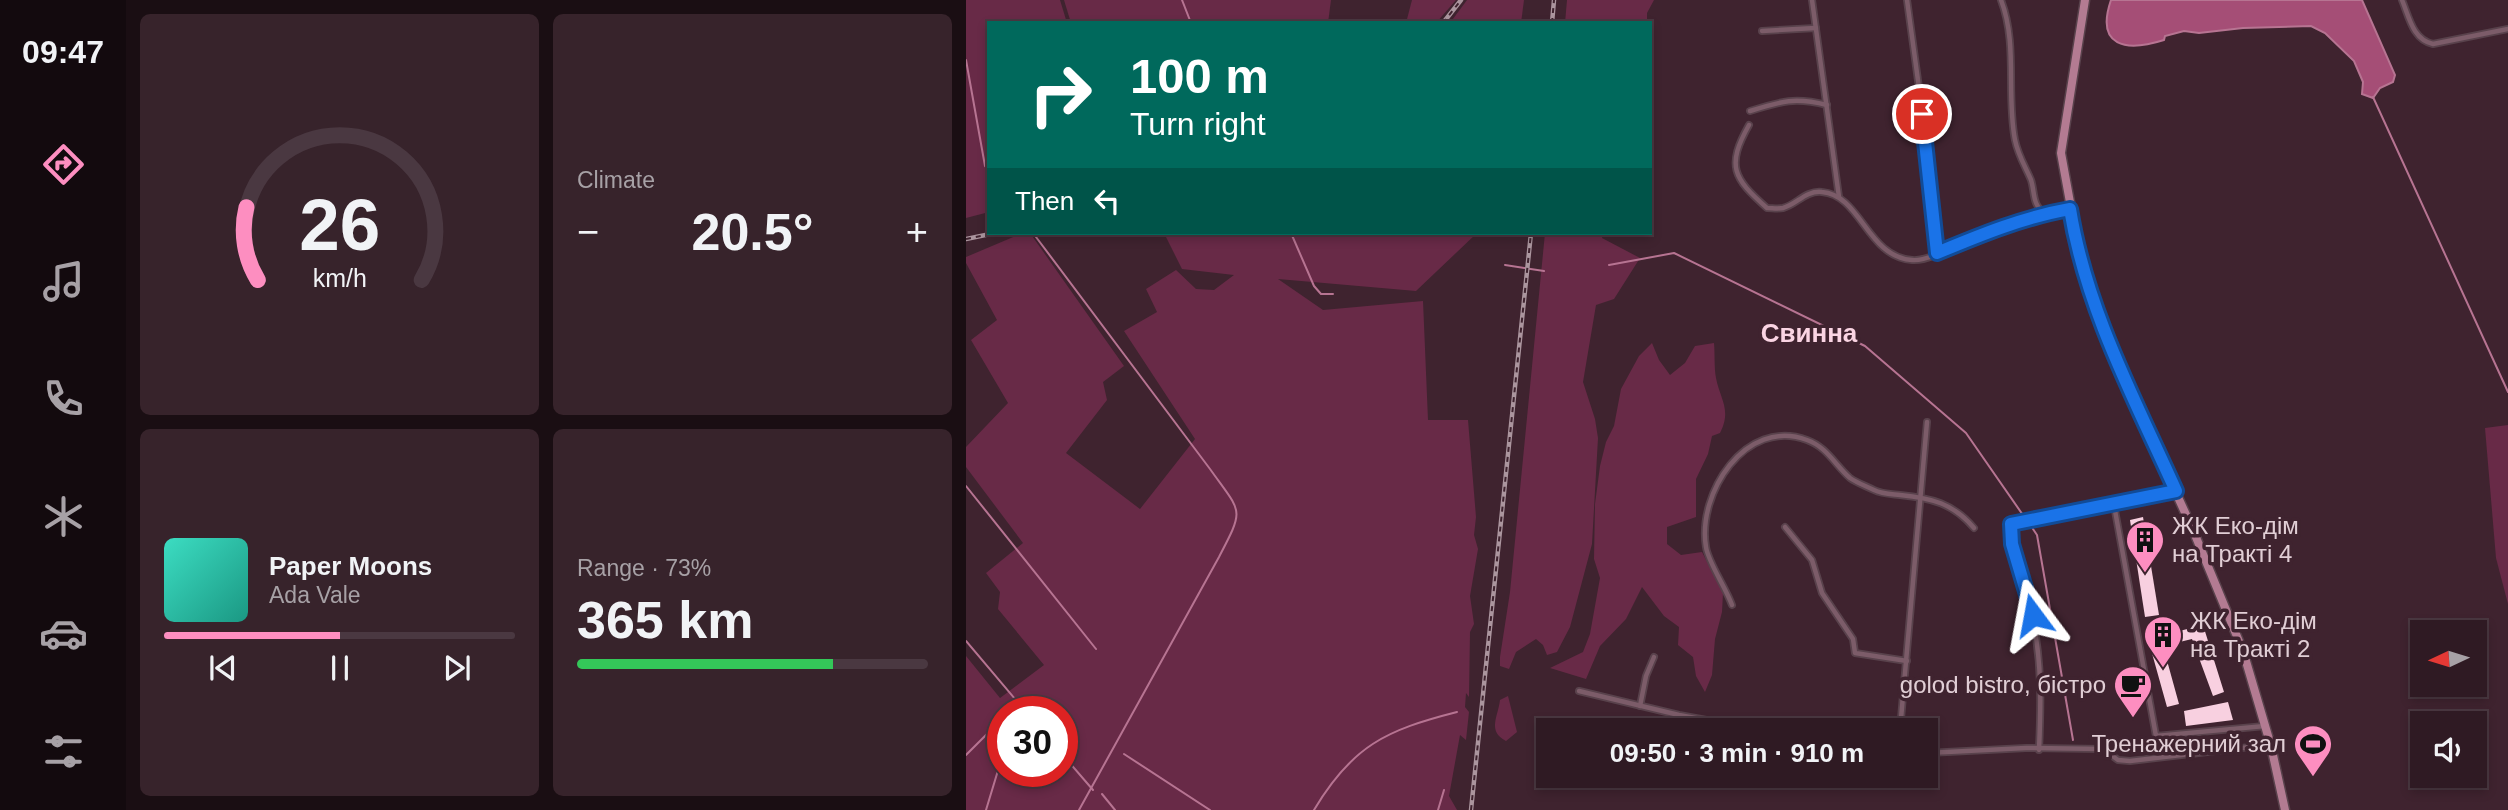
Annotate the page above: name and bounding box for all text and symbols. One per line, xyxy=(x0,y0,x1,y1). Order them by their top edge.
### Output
text: 09:47 xyxy=(22,34,104,70)
icon: right xyxy=(1015,49,1106,140)
text: 100 m xyxy=(1130,49,1269,103)
pin xyxy=(1892,84,1952,144)
icon: arrive xyxy=(1903,95,1941,133)
text: Turn right xyxy=(1130,106,1266,142)
icon: directions xyxy=(39,140,88,189)
text: Climate xyxy=(577,167,655,193)
icon: left xyxy=(1088,182,1126,220)
text: 26 xyxy=(299,185,380,266)
text: Then xyxy=(1015,186,1074,216)
text: 20.5° xyxy=(691,203,814,261)
text: − xyxy=(577,211,599,253)
text: + xyxy=(906,211,928,253)
icon: music xyxy=(39,257,88,306)
text: km/h xyxy=(312,264,367,292)
district label: Свинна xyxy=(1761,318,1858,348)
icon: phone xyxy=(39,374,88,423)
icon: climate xyxy=(39,492,88,541)
place label: ЖК Еко-дім на Тракті 4 xyxy=(2172,512,2299,567)
building icon: ЖК Еко-дім на Тракті 4 xyxy=(2124,519,2166,574)
text: Paper Moons xyxy=(269,551,432,581)
text: Range · 73% xyxy=(577,555,711,581)
position arrow xyxy=(1996,578,2070,652)
text: Ada Vale xyxy=(269,582,361,608)
text: 365 km xyxy=(577,591,753,649)
place label: ЖК Еко-дім на Тракті 2 xyxy=(2190,607,2317,662)
icon: car xyxy=(39,609,88,658)
building icon: ЖК Еко-дім на Тракті 2 xyxy=(2142,614,2184,669)
north arrow xyxy=(2410,620,2487,696)
map controls xyxy=(2410,620,2487,788)
icon: previous xyxy=(204,649,242,687)
icon: pause xyxy=(321,649,359,687)
icon: next xyxy=(438,649,476,687)
cafe icon: golod bistro, бістро xyxy=(2112,664,2154,719)
place label: golod bistro, бістро xyxy=(1900,671,2106,698)
speed limit sign: 30 xyxy=(987,696,1078,787)
button: sound xyxy=(2410,711,2487,788)
sports icon: Тренажерний зал xyxy=(2292,723,2334,778)
icon: filters xyxy=(39,727,88,776)
place label: Тренажерний зал xyxy=(2092,730,2286,757)
text: 09:50 · 3 min · 910 m xyxy=(1610,738,1864,768)

